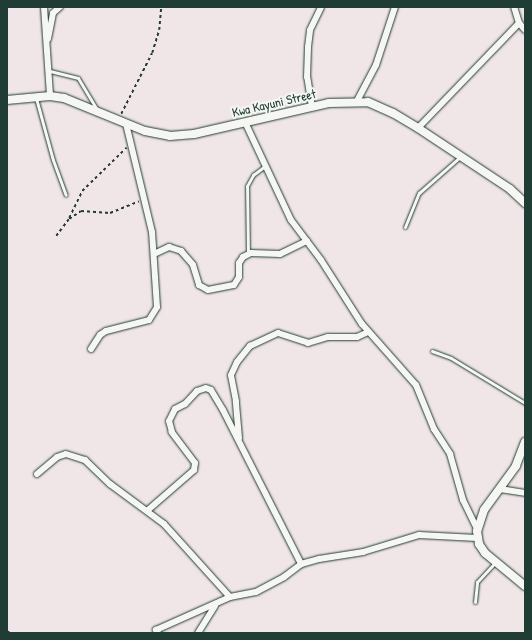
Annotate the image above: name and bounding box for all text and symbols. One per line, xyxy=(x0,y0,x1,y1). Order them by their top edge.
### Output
street label: Kwa Kayuni Street xyxy=(231,86,317,120)

